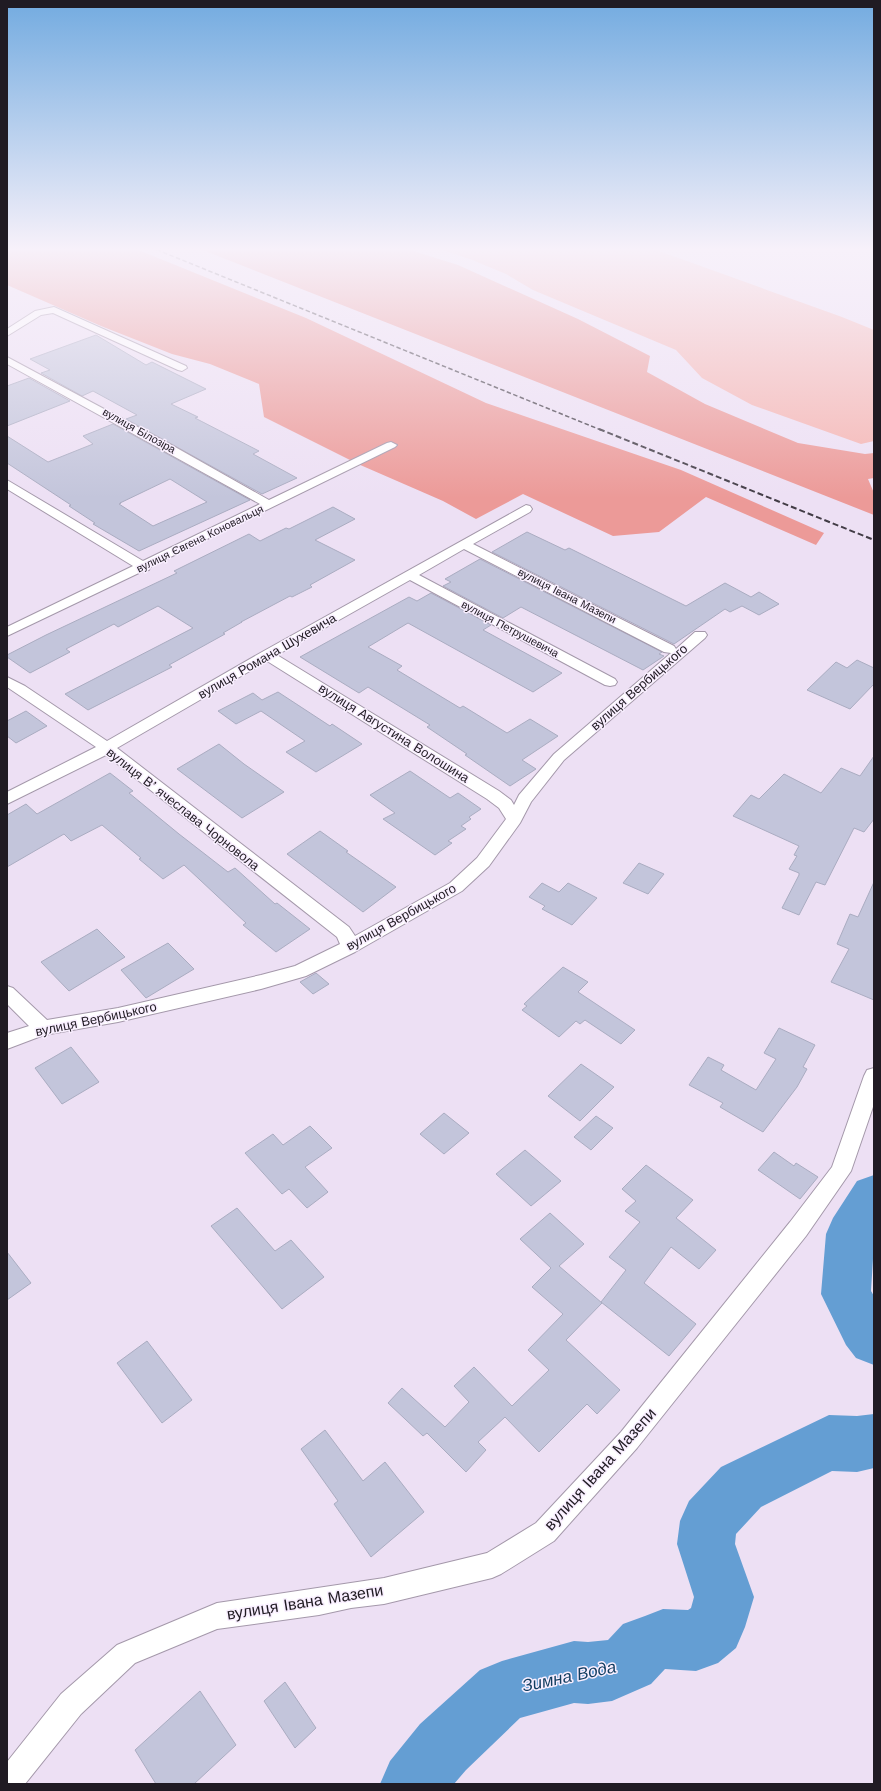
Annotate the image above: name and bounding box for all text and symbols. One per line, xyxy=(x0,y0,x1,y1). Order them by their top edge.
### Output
street label: вулиця Білозіра xyxy=(100,406,178,457)
street label: вулиця Євгена Коновальця xyxy=(134,502,266,576)
street label: вулиця Івана Мазепи xyxy=(516,566,618,626)
street label: вулиця Петрушевича xyxy=(459,598,562,661)
street label: вулиця Романа Шухевича xyxy=(195,610,339,702)
street label: вулиця Вербицького xyxy=(588,641,690,733)
street label: вулиця Августина Волошина xyxy=(316,680,473,786)
street label: вулиця Вʼячеслава Чорновола xyxy=(104,745,263,874)
street label: вулиця Вербицького xyxy=(343,881,459,953)
street label: вулиця Вербицького xyxy=(34,999,158,1039)
street label: вулиця Івана Мазепи xyxy=(540,1404,660,1534)
street label: вулиця Івана Мазепи xyxy=(225,1580,385,1624)
water label: Зимна Вода xyxy=(520,1656,618,1696)

